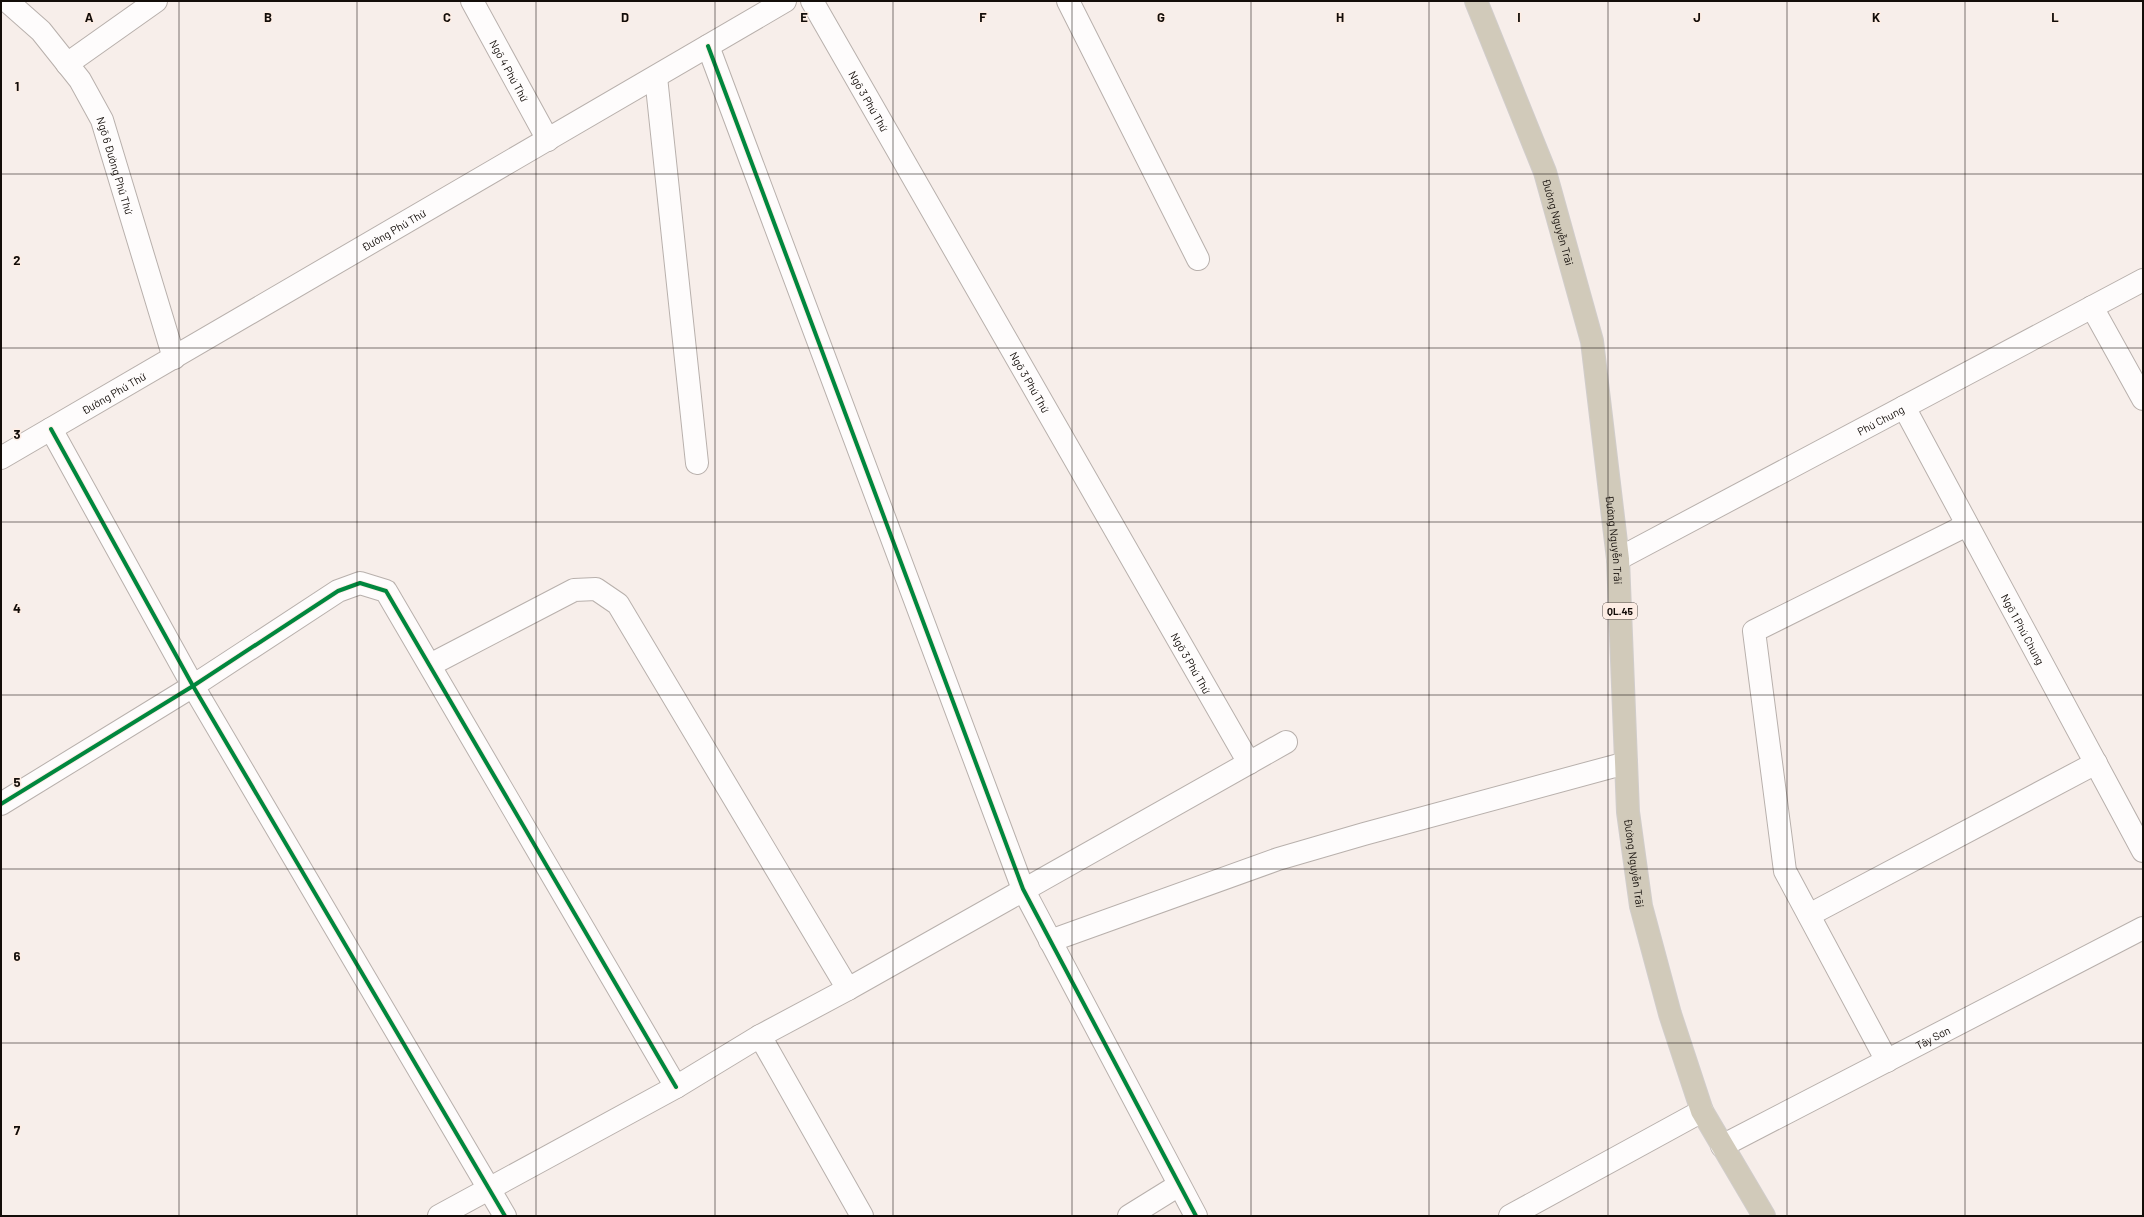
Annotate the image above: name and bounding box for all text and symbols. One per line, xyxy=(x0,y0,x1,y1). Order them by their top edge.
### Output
text: A xyxy=(85,9,94,25)
text: B xyxy=(264,9,272,25)
text: C xyxy=(443,9,451,25)
text: D xyxy=(621,9,629,25)
text: E xyxy=(800,9,808,25)
text: F xyxy=(979,9,987,25)
text: G xyxy=(1157,9,1165,25)
text: H xyxy=(1336,9,1344,25)
text: I xyxy=(1517,9,1521,25)
text: J xyxy=(1693,9,1701,25)
text: K xyxy=(1872,9,1880,25)
text: L xyxy=(2051,9,2059,25)
street label: Ngõ 4 Phú Thứ xyxy=(488,37,533,104)
street label: Ngõ 3 Phú Thứ xyxy=(847,68,892,134)
text: 1 xyxy=(15,78,19,94)
street label: Ngõ 6 Đường Phú Thứ xyxy=(95,115,137,217)
street label: Đường Nguyễn Trãi xyxy=(1541,177,1577,267)
street label: Đường Phú Thứ xyxy=(359,205,429,253)
text: 2 xyxy=(13,252,21,268)
street label: Ngõ 3 Phú Thứ xyxy=(1008,349,1053,415)
street label: Đường Phú Thứ xyxy=(79,368,149,416)
street label: Phú Chung xyxy=(1855,402,1906,437)
text: 3 xyxy=(13,426,21,442)
street label: Đường Nguyễn Trãi xyxy=(1604,495,1626,585)
street label: Ngõ 1 Phú Chung xyxy=(1999,591,2048,667)
text: 4 xyxy=(13,600,21,616)
road number: QL.45 xyxy=(1603,603,1637,619)
street label: Ngõ 3 Phú Thứ xyxy=(1169,630,1215,697)
text: 5 xyxy=(13,774,21,790)
street label: Đường Nguyễn Trãi xyxy=(1622,818,1648,908)
text: 6 xyxy=(14,948,21,964)
street label: Tây Sơn xyxy=(1913,1023,1952,1051)
text: 7 xyxy=(14,1122,21,1138)

